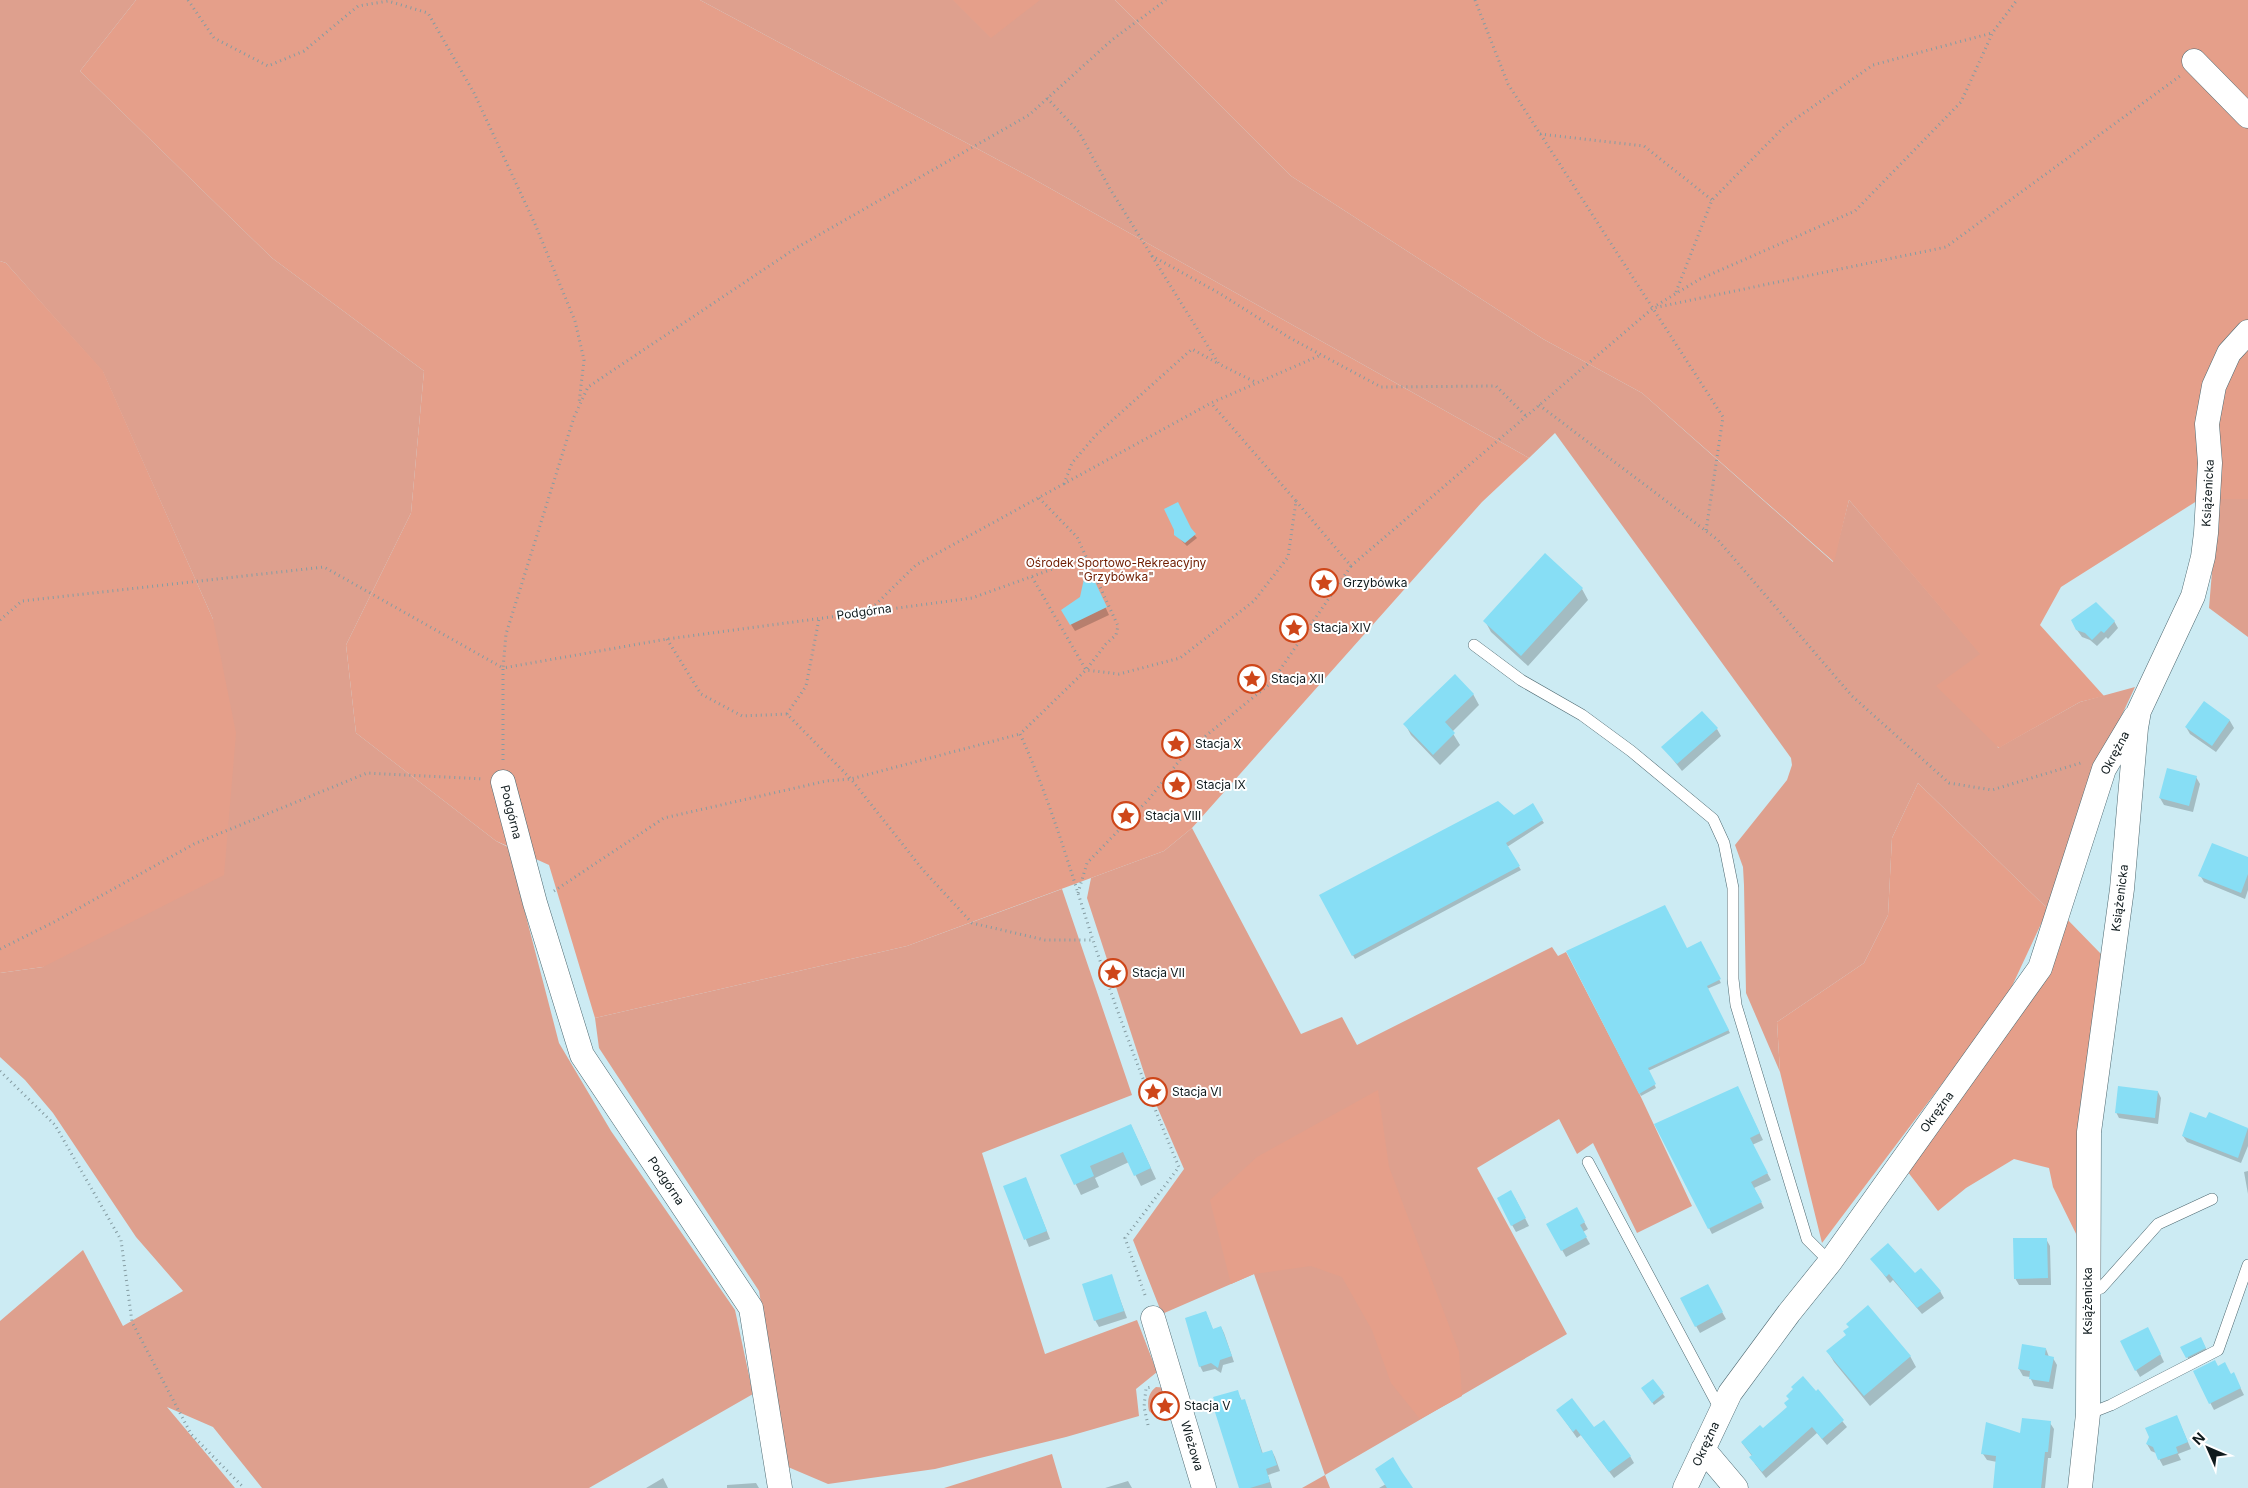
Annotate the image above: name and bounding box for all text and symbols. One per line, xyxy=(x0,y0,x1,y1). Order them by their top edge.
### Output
street label: Książenicka xyxy=(2198,459,2217,527)
park label: Ośrodek Sportowo-Rekreacyjny "Grzybówka" xyxy=(1026,555,1207,584)
place icon: Grzybówka xyxy=(1309,568,1339,598)
place label: Grzybówka xyxy=(1343,575,1407,590)
street label: Podgórna xyxy=(836,600,892,623)
place icon: Stacja XIV xyxy=(1279,613,1309,643)
place label: Stacja XIV xyxy=(1313,620,1371,635)
place icon: Stacja XII xyxy=(1237,664,1267,694)
place label: Stacja XII xyxy=(1271,671,1324,686)
street label: Okrężna xyxy=(2097,728,2132,777)
place icon: Stacja X xyxy=(1161,729,1191,759)
place label: Stacja X xyxy=(1195,736,1241,751)
place icon: Stacja IX xyxy=(1162,770,1192,800)
place label: Stacja IX xyxy=(1196,777,1246,792)
street label: Podgórna xyxy=(498,783,525,840)
place icon: Stacja VIII xyxy=(1111,801,1141,831)
place label: Stacja VIII xyxy=(1145,808,1201,823)
street label: Książenicka xyxy=(2108,863,2131,932)
place icon: Stacja VII xyxy=(1098,958,1128,988)
place label: Stacja VII xyxy=(1132,965,1185,980)
place icon: Stacja VI xyxy=(1138,1077,1168,1107)
place label: Stacja VI xyxy=(1172,1084,1222,1099)
street label: Okrężna xyxy=(1917,1088,1957,1135)
street label: Podgórna xyxy=(645,1154,688,1208)
street label: Książenicka xyxy=(2080,1267,2095,1335)
place icon: Stacja V xyxy=(1150,1391,1180,1421)
place label: Stacja V xyxy=(1184,1398,1231,1413)
street label: Wieżowa xyxy=(1178,1419,1207,1473)
street label: Okrężna xyxy=(1689,1419,1722,1468)
north arrow xyxy=(2183,1423,2233,1473)
text: N xyxy=(2189,1429,2208,1448)

